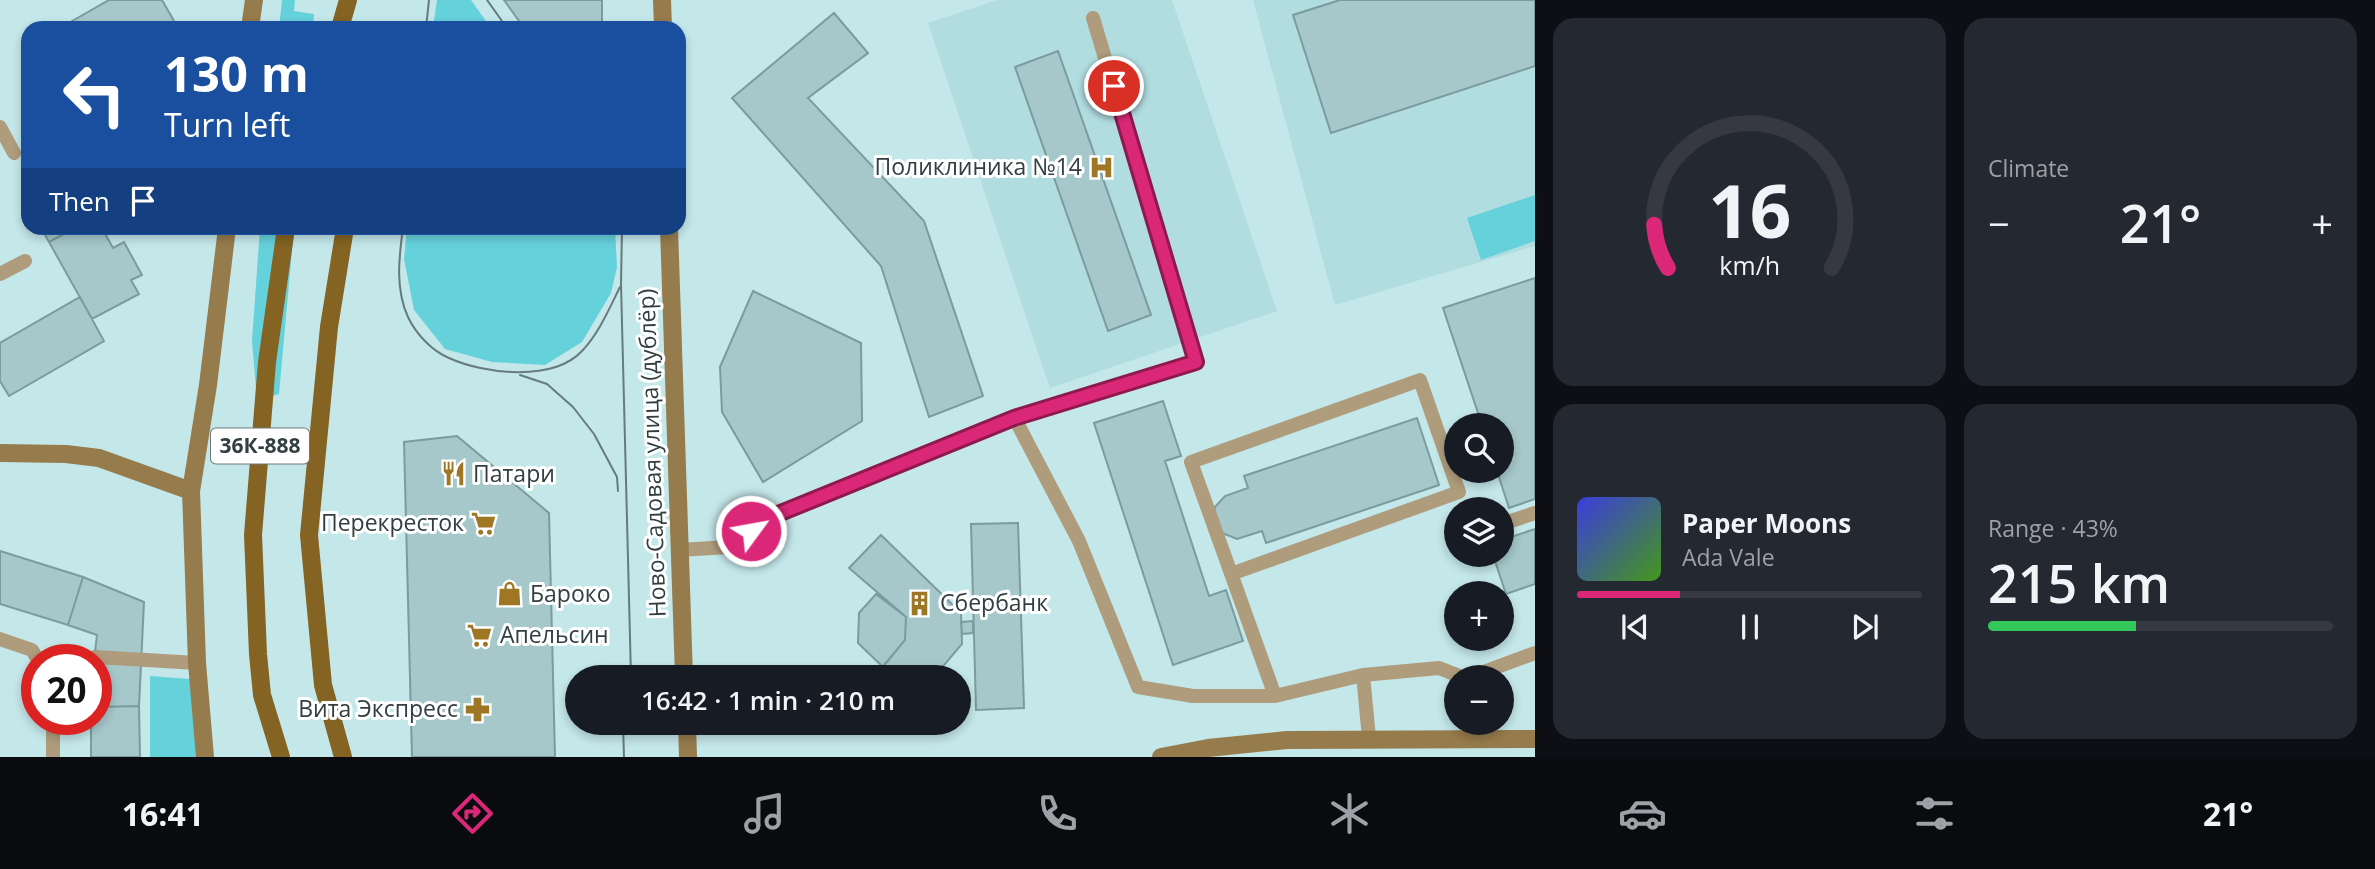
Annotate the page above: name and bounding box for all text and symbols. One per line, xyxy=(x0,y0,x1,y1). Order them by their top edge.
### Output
text: 130 m xyxy=(164,40,309,106)
icon: left xyxy=(49,49,140,140)
pin xyxy=(1084,56,1144,116)
icon: arrive xyxy=(1095,67,1133,105)
text: Turn left xyxy=(164,103,290,146)
place label: Поликлиника №14 xyxy=(874,150,1082,182)
text: Climate xyxy=(1988,152,2069,184)
hospital icon: Поликлиника №14 xyxy=(1088,153,1116,181)
text: 16 xyxy=(1708,160,1791,259)
icon: arrive xyxy=(124,182,162,220)
text: Then xyxy=(49,183,110,219)
text: 21° xyxy=(2120,187,2201,258)
text: − xyxy=(1988,197,2010,249)
text: + xyxy=(2311,197,2333,249)
text: km/h xyxy=(1719,248,1780,282)
street label: Ново-Садовая улица (дублёр) xyxy=(629,288,673,618)
map controls xyxy=(1444,413,1514,735)
button: search xyxy=(1444,413,1514,483)
road number: 36К-888 xyxy=(211,428,309,464)
place label: Патари xyxy=(473,457,555,489)
restaurant icon: Патари xyxy=(439,460,467,488)
position arrow xyxy=(714,494,788,568)
button: layers xyxy=(1444,497,1514,567)
text: Paper Moons xyxy=(1682,505,1851,541)
place label: Перекресток xyxy=(321,506,464,538)
supermarket icon: Перекресток xyxy=(470,509,498,537)
text: Range · 43% xyxy=(1988,512,2118,544)
text: Ada Vale xyxy=(1682,541,1775,573)
text: 215 km xyxy=(1988,547,2170,618)
place label: Бароко xyxy=(530,577,610,609)
shop icon: Бароко xyxy=(496,580,524,608)
button: + xyxy=(1444,581,1514,651)
place label: Сбербанк xyxy=(940,586,1048,618)
building icon: Сбербанк xyxy=(906,589,934,617)
icon: previous xyxy=(1616,608,1654,646)
icon: pause xyxy=(1731,608,1769,646)
icon: next xyxy=(1846,608,1884,646)
place label: Апельсин xyxy=(500,618,609,650)
supermarket icon: Апельсин xyxy=(466,621,494,649)
speed limit sign: 20 xyxy=(21,644,112,735)
button: − xyxy=(1444,665,1514,735)
text: 16:42 · 1 min · 210 m xyxy=(641,682,895,718)
place label: Вита Экспресс xyxy=(298,692,458,724)
pharmacy icon: Вита Экспресс xyxy=(464,695,492,723)
icon: directions xyxy=(448,789,497,838)
icon: music xyxy=(740,789,789,838)
icon: phone xyxy=(1033,789,1082,838)
icon: climate xyxy=(1325,789,1374,838)
icon: car xyxy=(1618,789,1667,838)
icon: filters xyxy=(1910,789,1959,838)
text: 16:41 xyxy=(122,792,204,835)
text: 21° xyxy=(2203,792,2253,835)

